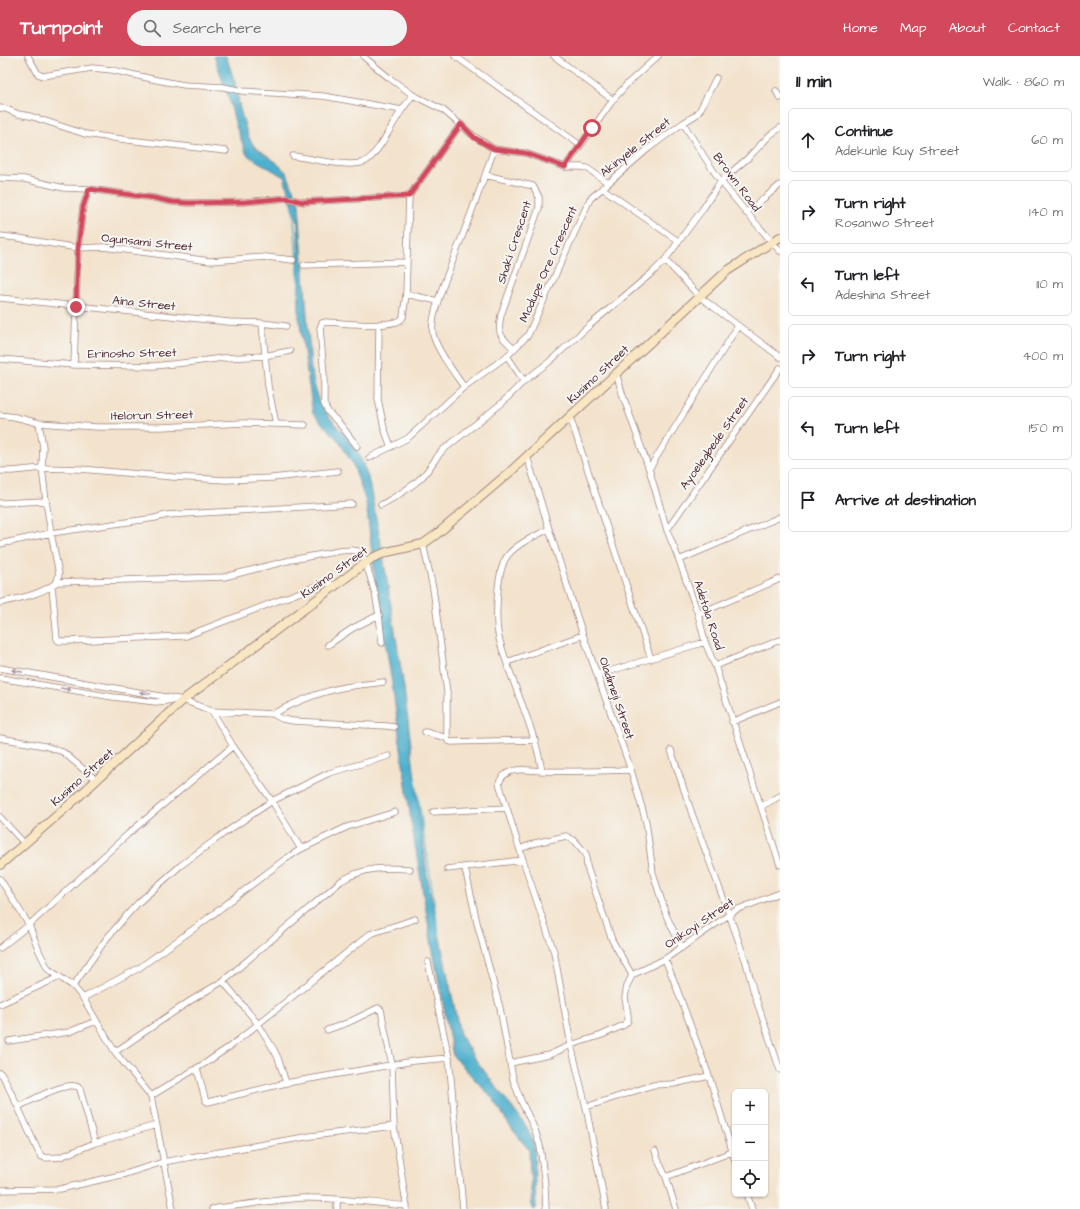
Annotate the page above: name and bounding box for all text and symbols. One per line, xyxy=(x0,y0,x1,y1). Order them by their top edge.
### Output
search box xyxy=(127,10,407,46)
text: Turnpoint xyxy=(20,15,103,42)
icon: search xyxy=(141,17,163,39)
text: Search here xyxy=(173,18,261,39)
text: Home xyxy=(843,18,878,38)
text: Map xyxy=(900,18,926,38)
text: About xyxy=(948,18,986,38)
text: Contact xyxy=(1008,18,1060,38)
text: 11 min xyxy=(796,70,831,94)
text: Walk · 860 m xyxy=(983,73,1064,91)
street label: Akinyele Street xyxy=(596,114,675,182)
route start xyxy=(583,119,601,137)
text: Continue xyxy=(835,121,893,142)
icon: ahead xyxy=(797,129,819,151)
text: 60 m xyxy=(1031,131,1063,149)
text: Adekunle Kuy Street xyxy=(835,142,959,160)
street label: Brown Road xyxy=(709,149,764,215)
text: Turn right xyxy=(835,193,906,214)
street label: Shaki Crescent xyxy=(493,198,536,286)
icon: right xyxy=(797,201,819,223)
street label: Modupe Ore Crescent xyxy=(515,203,582,325)
text: 140 m xyxy=(1029,203,1063,221)
text: Rosanwo Street xyxy=(835,214,934,232)
street label: Ogunsami Street xyxy=(100,229,193,257)
text: Turn left xyxy=(835,265,899,286)
icon: left xyxy=(797,273,819,295)
text: 110 m xyxy=(1036,275,1063,293)
text: Adeshina Street xyxy=(835,286,930,304)
street label: Aina Street xyxy=(112,292,177,315)
route end xyxy=(67,298,85,316)
street label: Kusimo Street xyxy=(564,341,633,408)
street label: Erinosho Street xyxy=(87,344,177,363)
icon: right xyxy=(797,345,819,367)
text: Turn right xyxy=(835,346,906,367)
text: 400 m xyxy=(1022,347,1063,365)
street label: Ayoelegbede Street xyxy=(676,393,754,494)
street label: Itelorun Street xyxy=(111,406,193,425)
icon: left xyxy=(797,417,819,439)
text: Turn left xyxy=(835,418,899,439)
text: 150 m xyxy=(1029,419,1063,437)
icon: arrive xyxy=(797,489,819,511)
text: Arrive at destination xyxy=(835,490,976,511)
street label: Kusimo Street xyxy=(297,542,371,603)
street label: Adetola Road xyxy=(689,578,728,652)
street label: Oladimeji Street xyxy=(595,655,639,742)
one-way arrow xyxy=(10,667,23,673)
one-way arrow xyxy=(60,686,72,692)
one-way arrow xyxy=(139,690,151,696)
street label: Kusimo Street xyxy=(47,744,118,810)
street label: Onikoyi Street xyxy=(661,894,738,954)
map controls xyxy=(732,1089,768,1197)
button: + xyxy=(732,1089,768,1125)
button: − xyxy=(732,1125,768,1161)
button: locate xyxy=(732,1161,768,1197)

